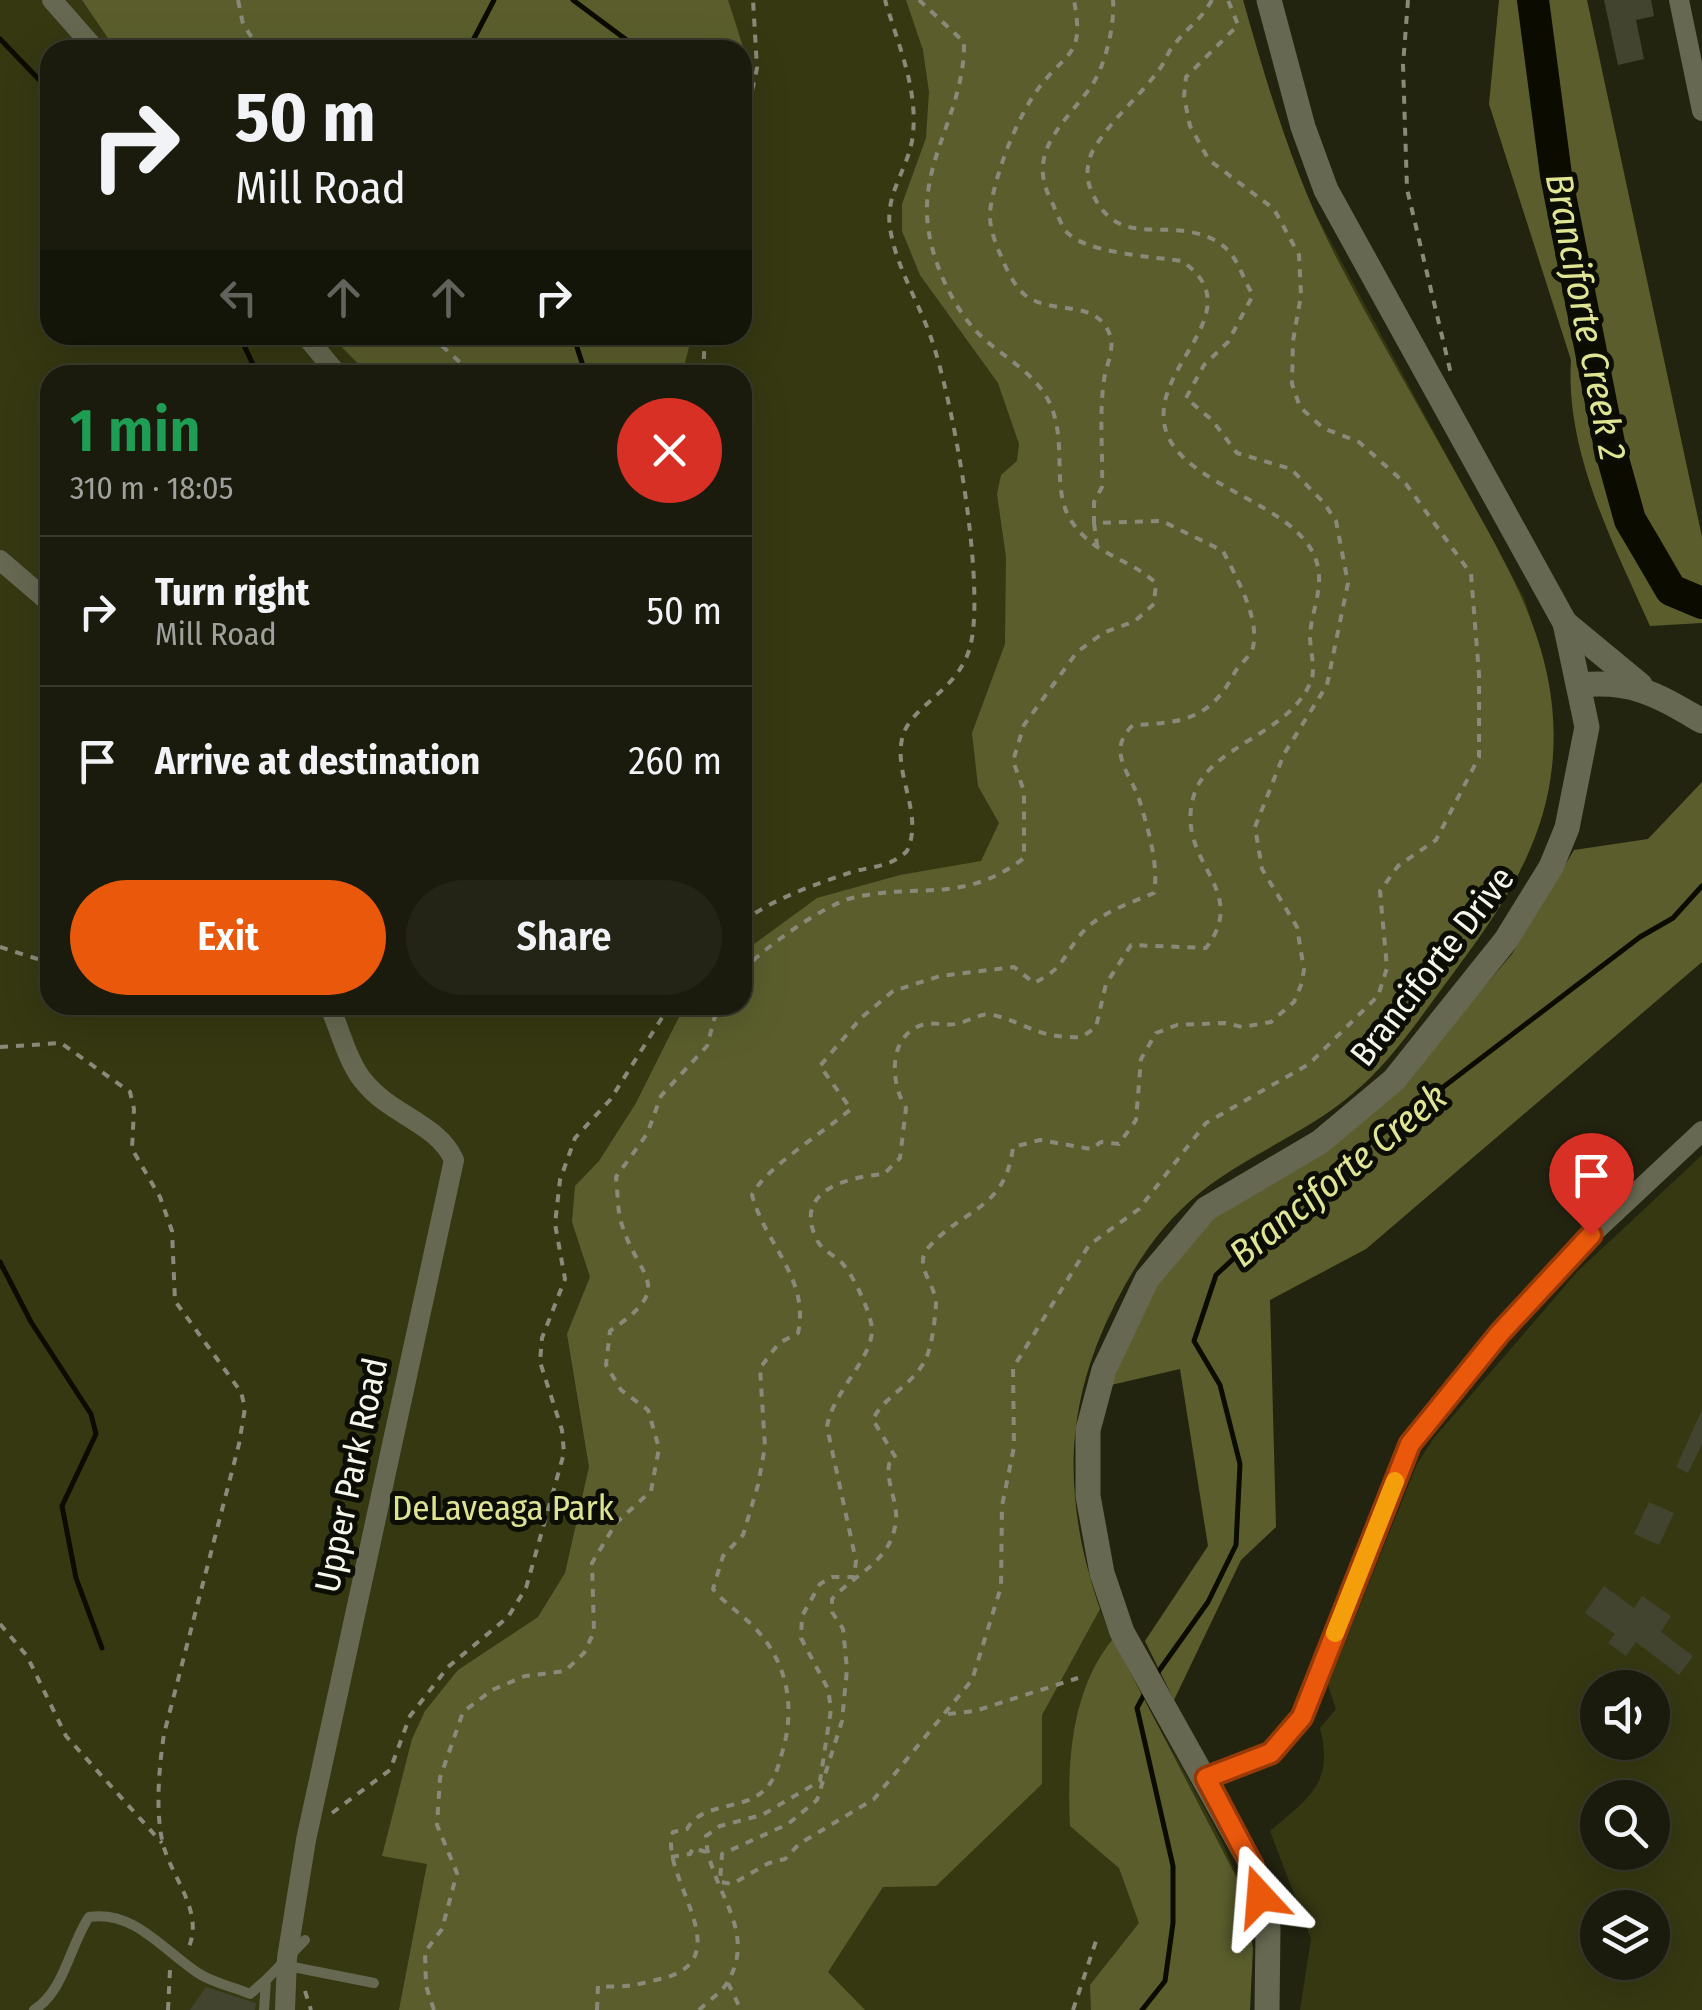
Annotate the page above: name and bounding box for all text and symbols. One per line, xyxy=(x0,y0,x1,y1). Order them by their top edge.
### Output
text: 50 m xyxy=(235,76,376,160)
icon: right xyxy=(70,80,200,210)
text: Mill Road xyxy=(235,161,406,215)
water label: Branciforte Creek 2 xyxy=(1536,169,1636,465)
icon: left xyxy=(211,270,266,325)
icon: ahead xyxy=(316,270,371,325)
icon: ahead xyxy=(421,270,476,325)
icon: right xyxy=(526,270,581,325)
text: 1 min xyxy=(70,395,201,467)
button: close xyxy=(617,398,722,503)
text: 310 m · 18:05 xyxy=(70,469,233,507)
text: Turn right xyxy=(155,569,309,615)
icon: right xyxy=(70,584,125,639)
text: 50 m xyxy=(647,588,722,634)
text: Mill Road xyxy=(155,615,277,653)
icon: arrive xyxy=(70,734,125,789)
text: Arrive at destination xyxy=(155,738,480,784)
text: 260 m xyxy=(628,738,722,784)
street label: Branciforte Drive xyxy=(1341,858,1523,1074)
button: Exit xyxy=(70,880,386,995)
button: Share xyxy=(406,880,722,995)
water label: Branciforte Creek xyxy=(1220,1073,1456,1277)
pin xyxy=(1549,1133,1634,1236)
icon: arrive xyxy=(1564,1148,1619,1203)
street label: Upper Park Road xyxy=(306,1354,396,1596)
park label: DeLaveaga Park xyxy=(392,1487,615,1529)
map controls xyxy=(1580,1670,1670,1980)
button: sound xyxy=(1580,1670,1670,1760)
button: search xyxy=(1580,1780,1670,1870)
position arrow xyxy=(1208,1844,1312,1948)
button: layers xyxy=(1580,1890,1670,1980)

